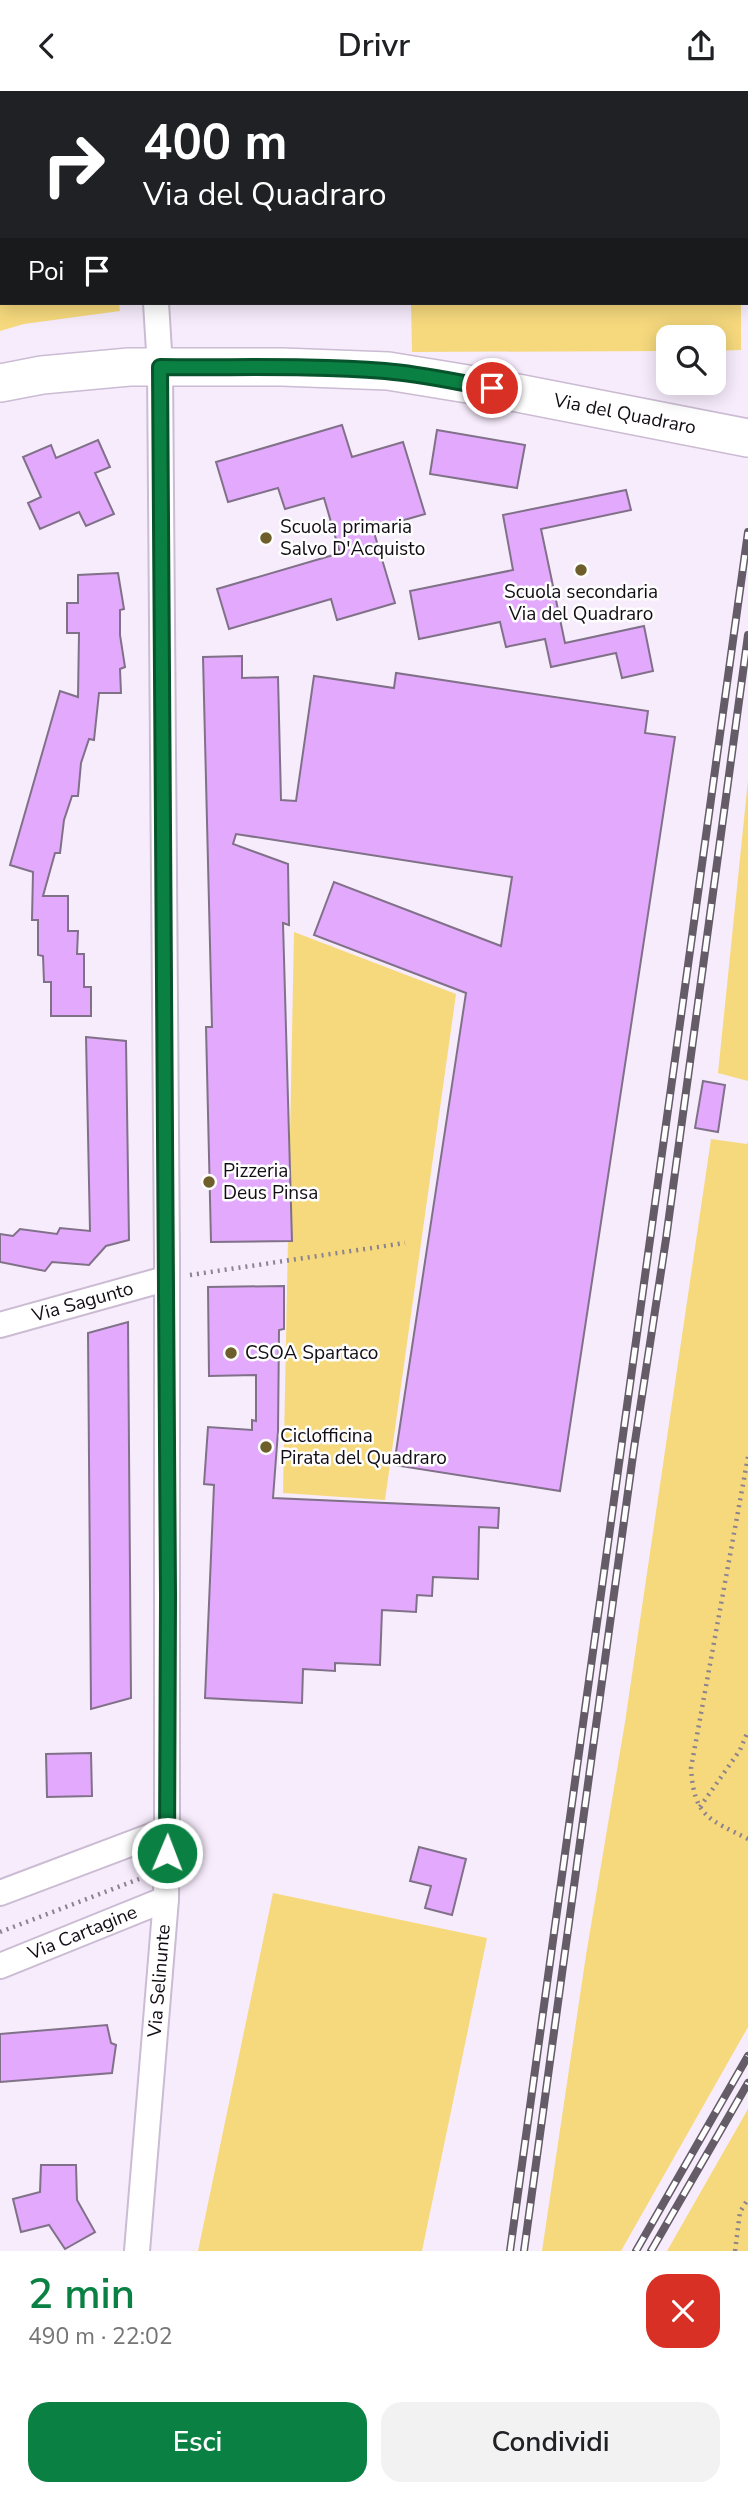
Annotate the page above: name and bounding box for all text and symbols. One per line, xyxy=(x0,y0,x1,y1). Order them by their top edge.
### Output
text: Drivr xyxy=(338,24,410,67)
icon: back xyxy=(28,27,66,65)
icon: share xyxy=(682,27,720,65)
text: 400 m xyxy=(143,109,287,176)
icon: right xyxy=(28,119,119,210)
text: Via del Quadraro xyxy=(143,173,386,216)
icon: arrive xyxy=(78,252,116,290)
text: Poi xyxy=(28,254,64,289)
map controls xyxy=(656,325,726,395)
button: search xyxy=(656,325,726,395)
pin xyxy=(462,358,522,418)
icon: arrive xyxy=(473,369,511,407)
street label: Via del Quadraro xyxy=(550,387,698,441)
place label: Scuola primaria Salvo D'Acquisto xyxy=(280,514,425,562)
marker: Scuola primaria Salvo D'Acquisto xyxy=(258,530,274,546)
marker: Scuola secondaria Via del Quadraro xyxy=(573,562,589,578)
place label: Scuola secondaria Via del Quadraro xyxy=(504,579,658,627)
place label: Pizzeria Deus Pinsa xyxy=(223,1158,318,1206)
marker: Pizzeria Deus Pinsa xyxy=(201,1174,217,1190)
street label: Via Sagunto xyxy=(28,1275,136,1329)
place label: CSOA Spartaco xyxy=(245,1340,378,1366)
marker: CSOA Spartaco xyxy=(223,1345,239,1361)
place label: Ciclofficina Pirata del Quadraro xyxy=(280,1423,447,1471)
marker: Ciclofficina Pirata del Quadraro xyxy=(258,1439,274,1455)
position arrow xyxy=(130,1816,204,1890)
street label: Via Cartagine xyxy=(23,1899,141,1967)
street label: Via Selinunte xyxy=(142,1923,177,2039)
text: 2 min xyxy=(28,2266,135,2323)
button: close xyxy=(646,2274,720,2348)
text: 490 m · 22:02 xyxy=(28,2321,173,2352)
button: Esci xyxy=(28,2402,367,2482)
button: Condividi xyxy=(381,2402,720,2482)

